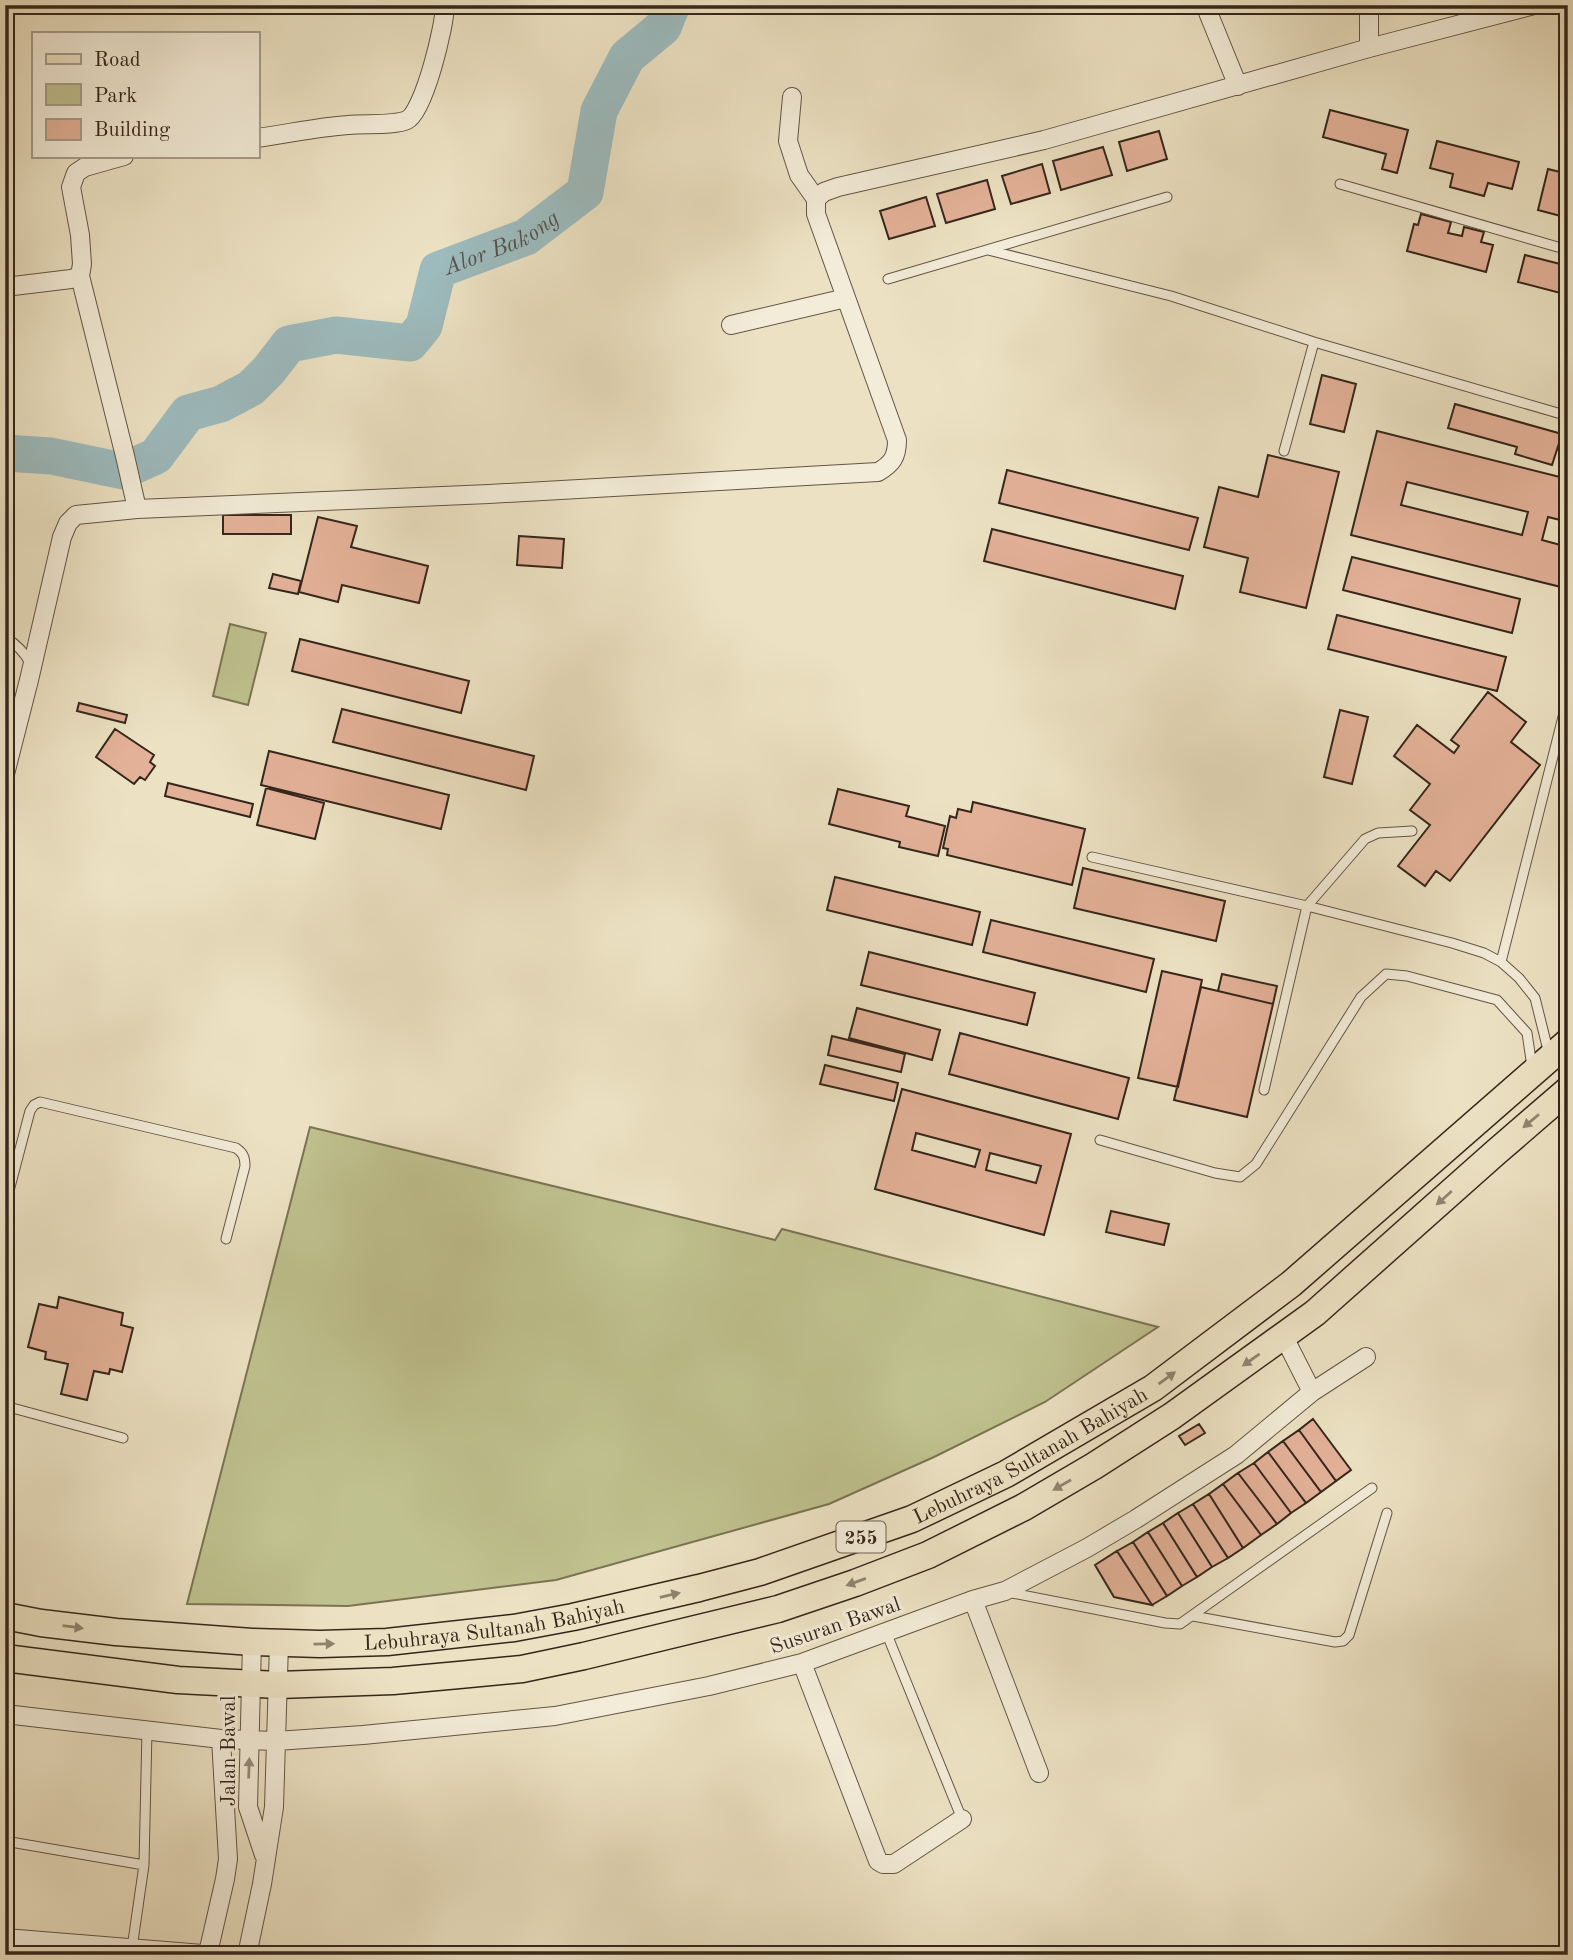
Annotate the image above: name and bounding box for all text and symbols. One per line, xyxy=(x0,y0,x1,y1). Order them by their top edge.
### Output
legend xyxy=(32,32,259,158)
text: Road xyxy=(94,50,141,71)
text: Park xyxy=(94,86,137,107)
text: Building xyxy=(94,120,171,141)
water label: Alor Bakong xyxy=(439,206,564,281)
one-way arrow xyxy=(1523,1114,1541,1129)
one-way arrow xyxy=(1435,1190,1453,1206)
one-way arrow xyxy=(1242,1353,1260,1367)
one-way arrow xyxy=(1158,1371,1176,1385)
street label: Lebuhraya Sultanah Bahiyah xyxy=(910,1385,1152,1529)
one-way arrow xyxy=(1052,1479,1071,1492)
road number: 255 xyxy=(836,1522,886,1553)
one-way arrow xyxy=(845,1577,866,1588)
one-way arrow xyxy=(659,1589,681,1600)
street label: Susuran Bawal xyxy=(767,1594,904,1659)
street label: Lebuhraya Sultanah Bahiyah xyxy=(363,1596,627,1655)
one-way arrow xyxy=(62,1621,84,1632)
one-way arrow xyxy=(313,1638,335,1649)
street label: Jalan Bawal xyxy=(219,1695,240,1807)
one-way arrow xyxy=(243,1757,254,1779)

